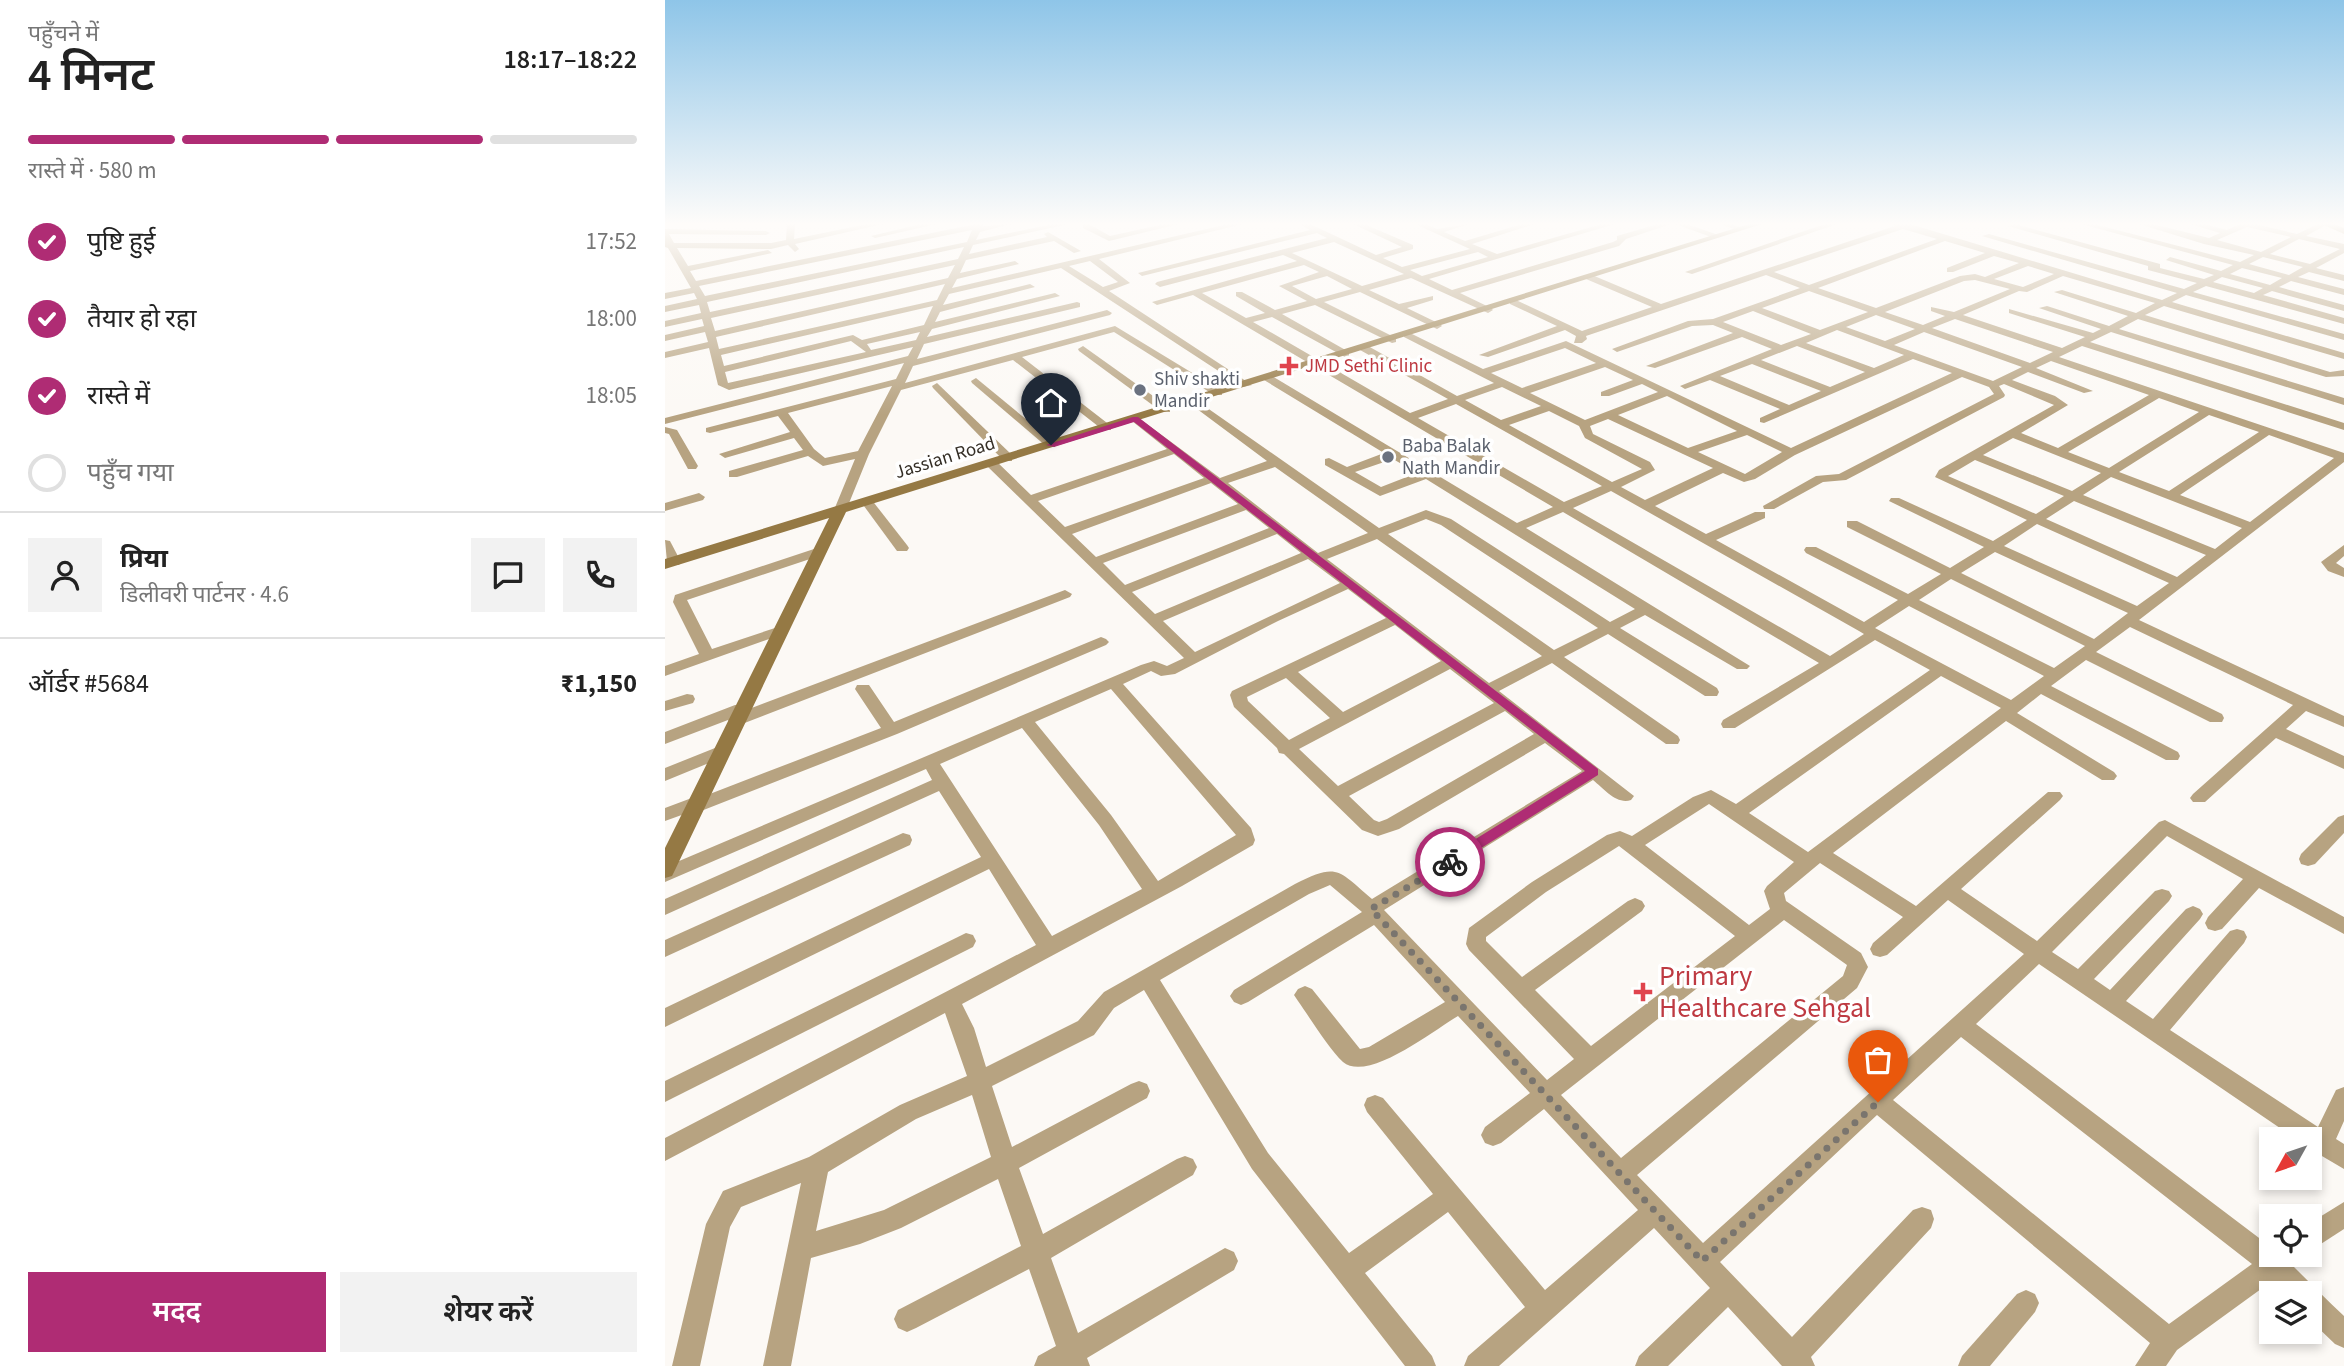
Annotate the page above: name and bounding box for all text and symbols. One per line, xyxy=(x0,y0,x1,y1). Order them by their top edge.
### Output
text: पहुँचने में xyxy=(28,17,99,50)
text: 18:17–18:22 xyxy=(504,41,637,78)
text: 4 मिनट xyxy=(28,43,154,108)
text: रास्ते में · 580 m xyxy=(28,154,157,187)
icon: check xyxy=(28,223,66,261)
text: पुष्टि हुई xyxy=(87,223,155,260)
text: 17:52 xyxy=(586,225,637,258)
icon: check xyxy=(28,300,66,338)
text: तैयार हो रहा xyxy=(87,300,196,337)
text: 18:00 xyxy=(586,302,637,335)
place label: JMD Sethi Clinic xyxy=(1305,353,1432,380)
marker: JMD Sethi Clinic xyxy=(1279,356,1299,376)
place label: Shiv shakti Mandir xyxy=(1154,366,1240,415)
pin xyxy=(1021,373,1081,445)
icon: check xyxy=(28,377,66,415)
text: रास्ते में xyxy=(87,377,150,414)
text: 18:05 xyxy=(586,379,637,412)
marker: Shiv shakti Mandir xyxy=(1132,382,1148,398)
icon: home xyxy=(1032,384,1070,422)
street label: Jassian Road xyxy=(891,430,999,486)
place label: Baba Balak Nath Mandir xyxy=(1402,433,1500,482)
marker: Baba Balak Nath Mandir xyxy=(1380,449,1396,465)
text: पहुँच गया xyxy=(87,454,174,491)
button: person xyxy=(28,538,102,612)
button: chat xyxy=(471,538,545,612)
button: phone xyxy=(563,538,637,612)
text: प्रिया xyxy=(120,540,168,577)
text: डिलीवरी पार्टनर · 4.6 xyxy=(120,578,289,611)
text: ऑर्डर #5684 xyxy=(28,665,149,702)
text: ₹1,150 xyxy=(561,665,637,702)
courier xyxy=(1415,827,1485,897)
icon: bike xyxy=(1431,843,1469,881)
place label: Primary Healthcare Sehgal xyxy=(1659,956,1871,1028)
marker: Primary Healthcare Sehgal xyxy=(1633,982,1653,1002)
pin xyxy=(1848,1030,1908,1102)
icon: bag xyxy=(1859,1041,1897,1079)
north arrow xyxy=(2259,1127,2322,1190)
map controls xyxy=(2259,1127,2322,1344)
button: locate xyxy=(2259,1204,2322,1267)
button: मदद xyxy=(28,1272,326,1352)
button: शेयर करें xyxy=(340,1272,637,1352)
button: layers xyxy=(2259,1281,2322,1344)

